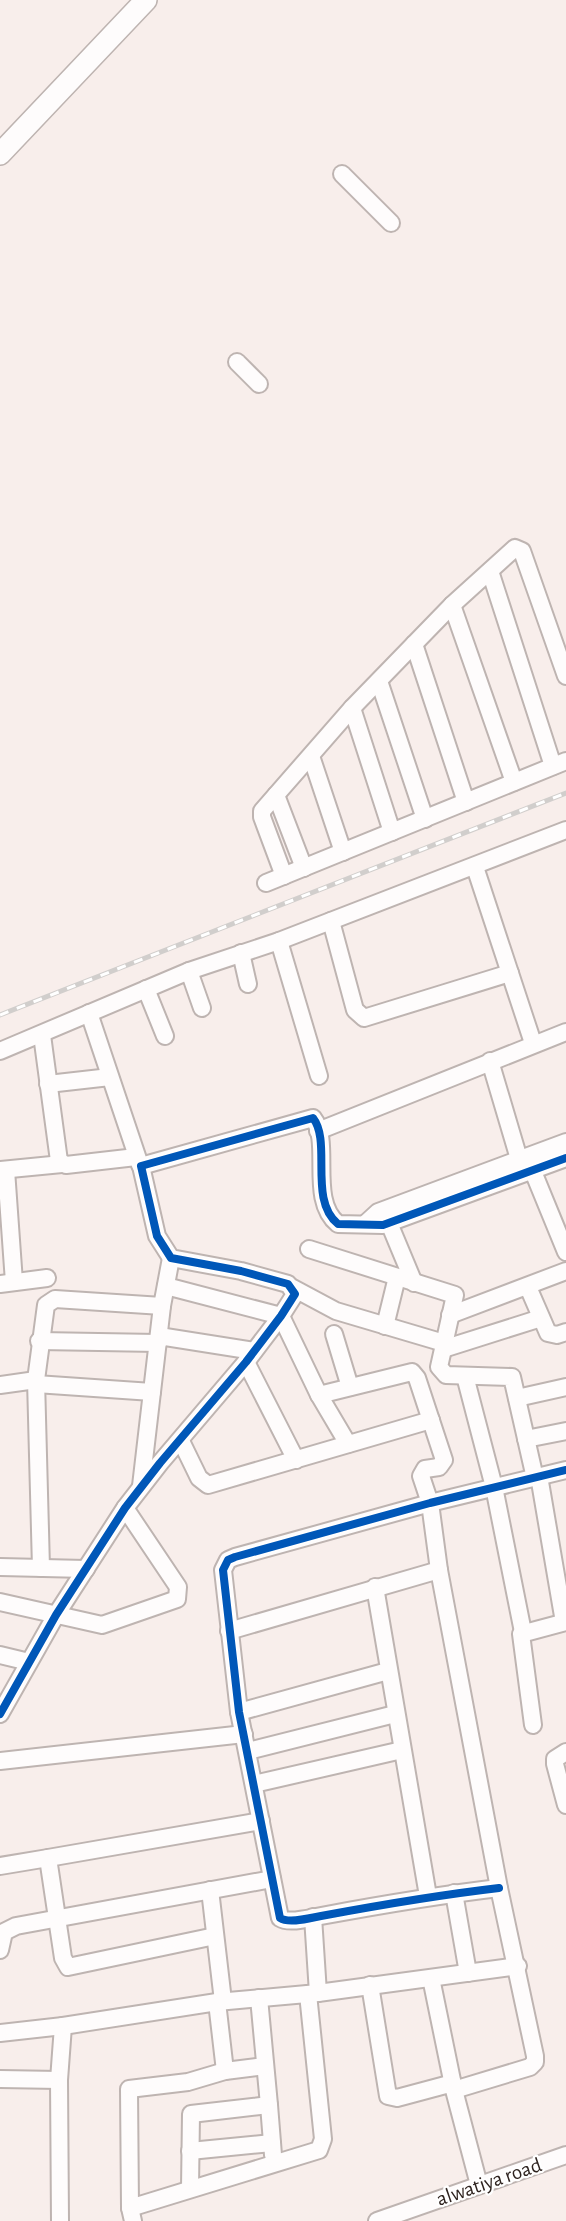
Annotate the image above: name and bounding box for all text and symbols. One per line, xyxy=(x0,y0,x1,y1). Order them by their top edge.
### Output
street label: alwatiya road xyxy=(434,2154,544,2210)

